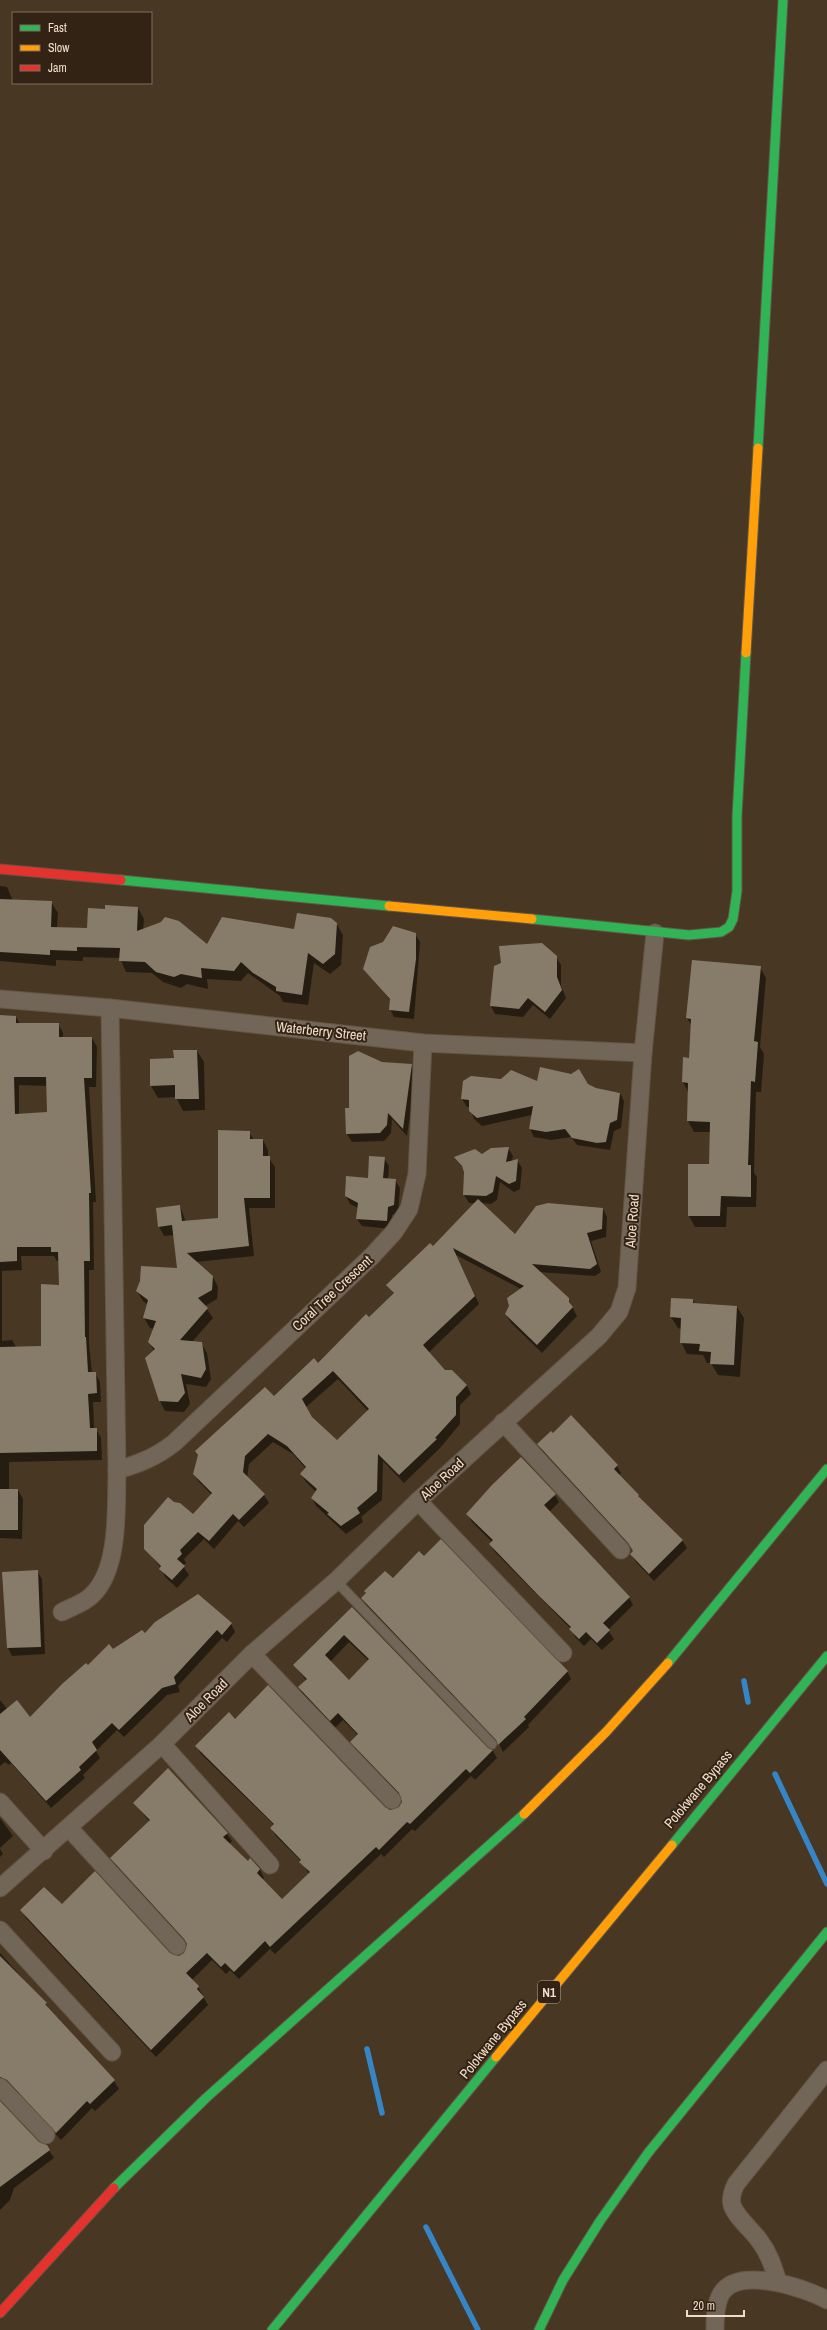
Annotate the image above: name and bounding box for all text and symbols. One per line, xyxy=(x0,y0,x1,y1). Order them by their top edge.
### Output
legend xyxy=(12,12,152,84)
text: Fast xyxy=(48,20,67,36)
text: Slow xyxy=(48,40,70,56)
text: Jam xyxy=(48,60,67,76)
street label: Waterberry Street xyxy=(275,1017,367,1045)
street label: Aloe Road xyxy=(621,1194,643,1249)
street label: Coral Tree Crescent xyxy=(288,1251,376,1335)
street label: Aloe Road xyxy=(416,1454,468,1505)
street label: Aloe Road xyxy=(180,1675,231,1726)
street label: Polokwane Bypass xyxy=(660,1746,736,1832)
road number: N1 xyxy=(538,1981,560,2003)
street label: Polokwane Bypass xyxy=(455,1995,531,2082)
scale bar xyxy=(687,2292,744,2318)
text: 20 m xyxy=(693,2298,715,2314)

